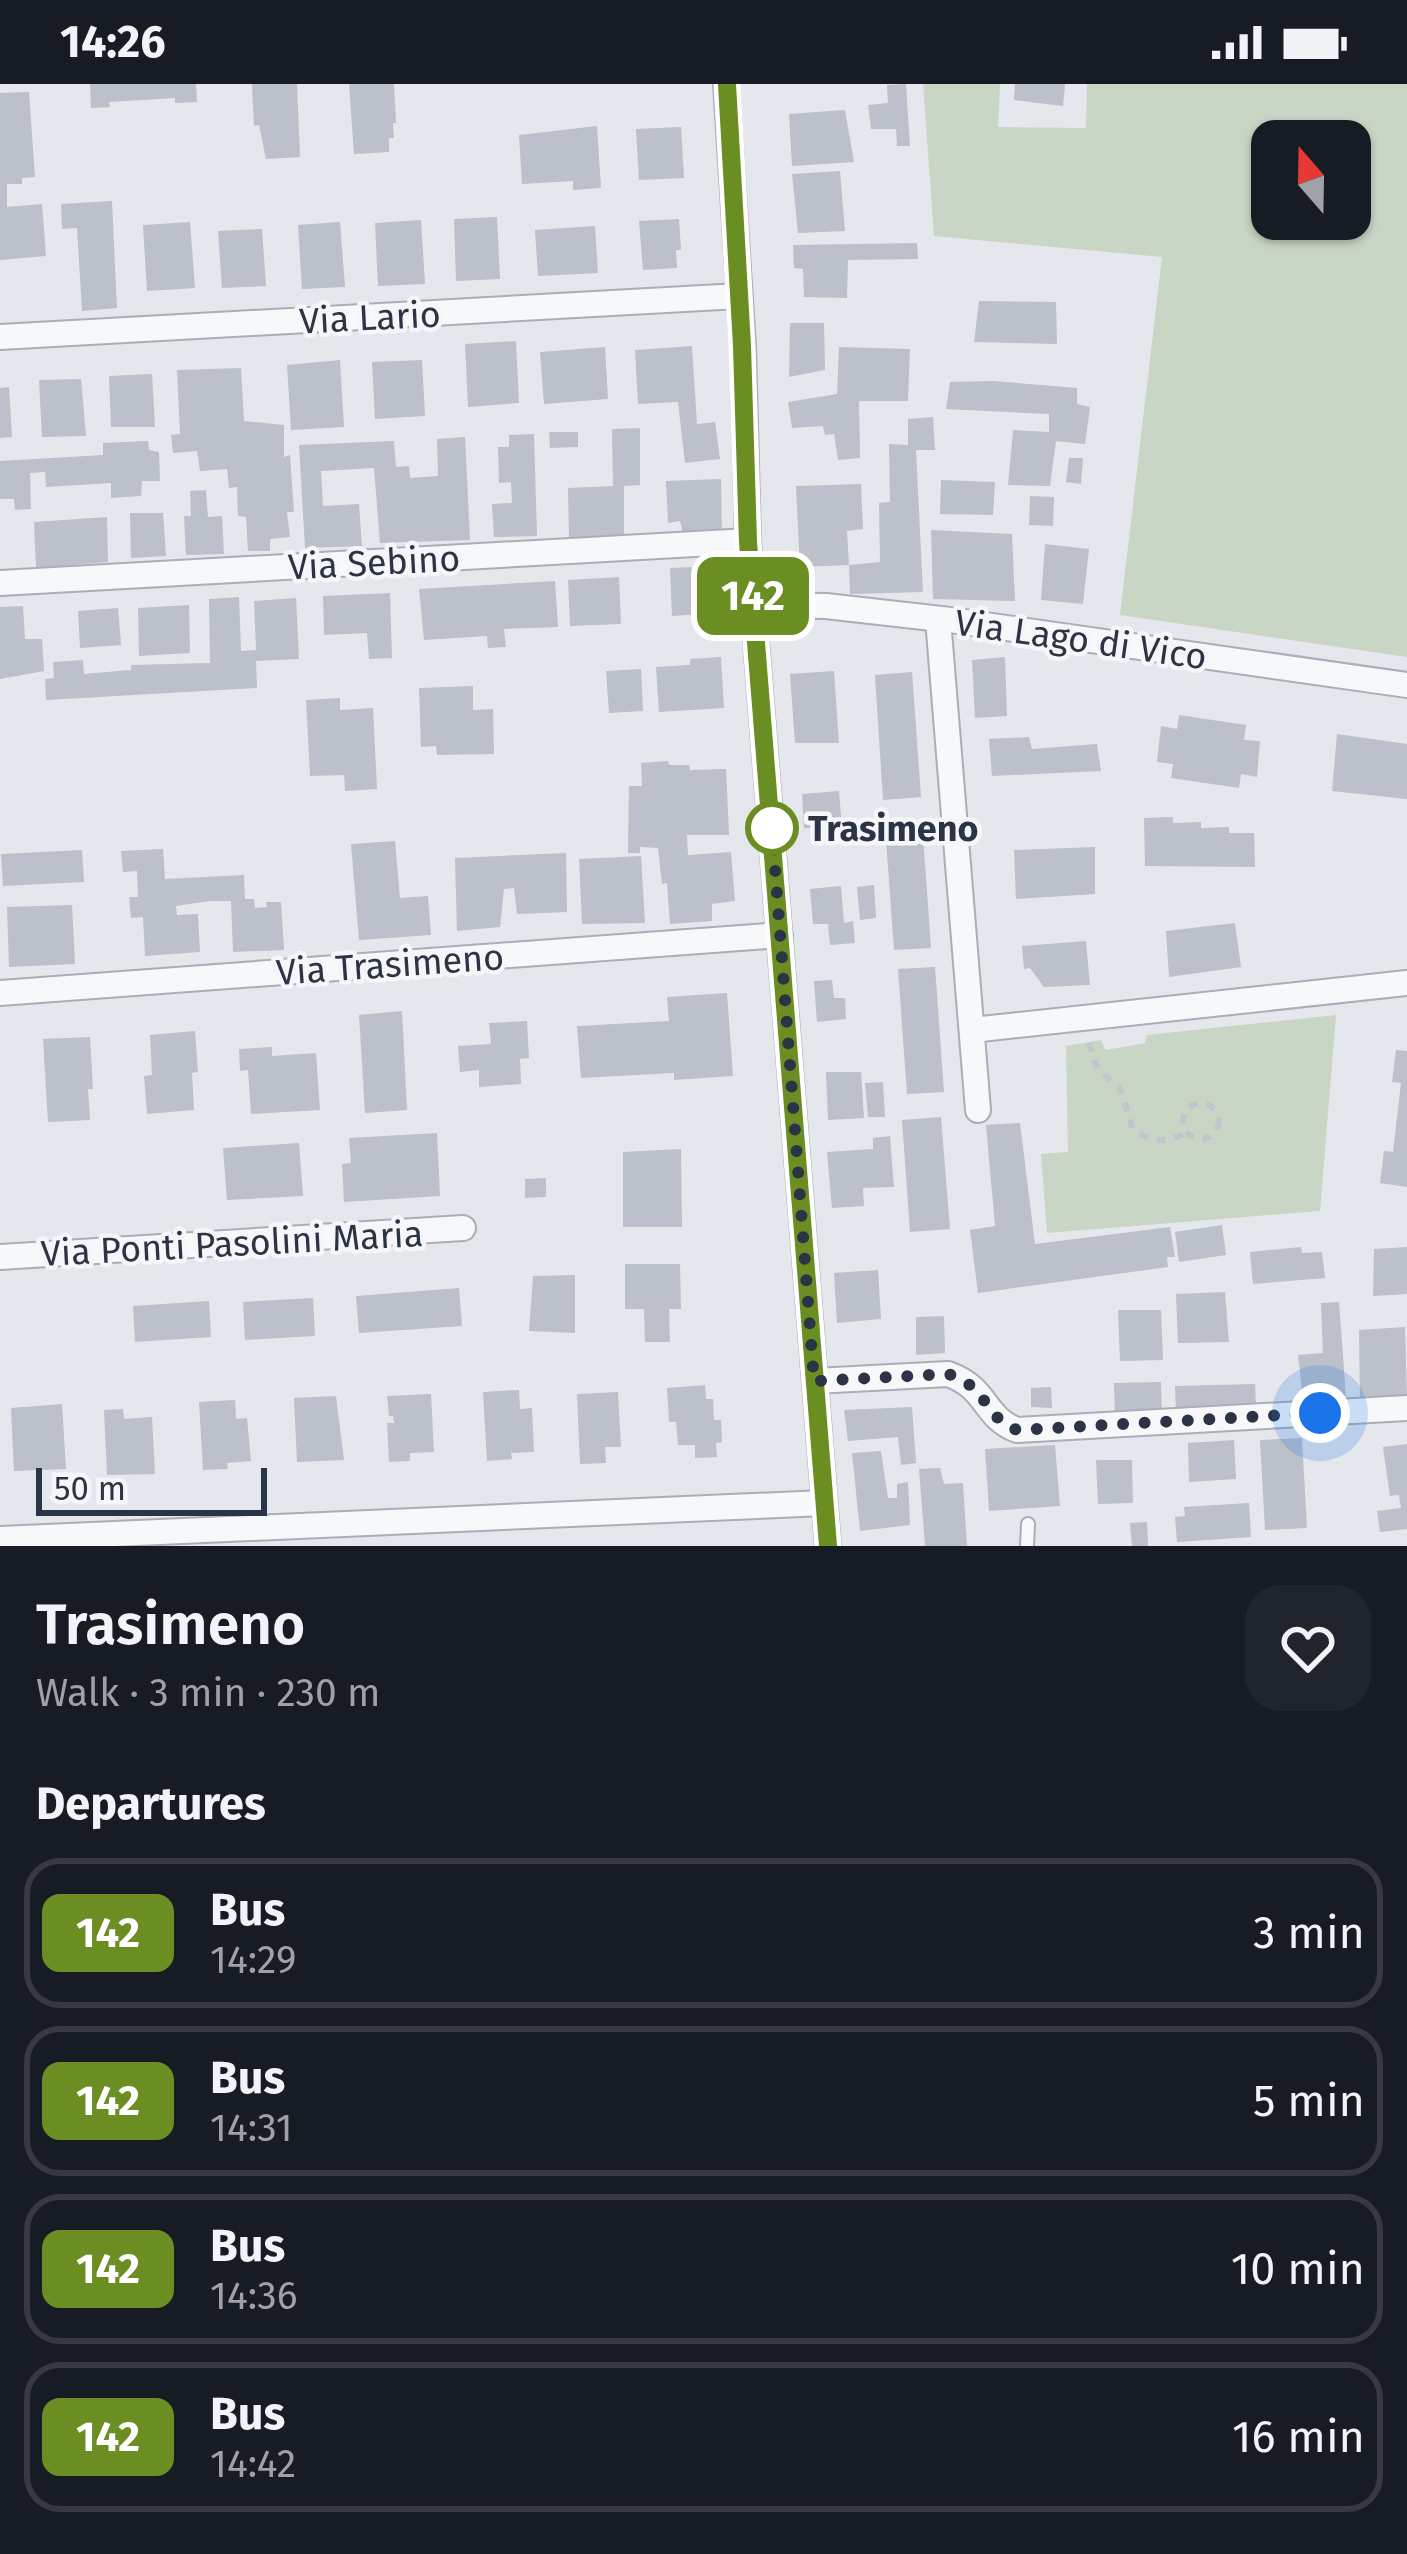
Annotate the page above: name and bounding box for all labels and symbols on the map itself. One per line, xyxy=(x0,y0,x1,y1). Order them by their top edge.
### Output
north arrow xyxy=(1251,120,1371,240)
street label: Via Lario xyxy=(298,292,442,344)
street label: Via Sebino xyxy=(287,537,461,589)
line badge: 142 xyxy=(684,557,822,635)
street label: Via Lago di Vico xyxy=(952,601,1210,679)
marker: Trasimeno xyxy=(747,803,797,853)
place label: Trasimeno xyxy=(808,807,979,851)
street label: Via Trasimeno xyxy=(275,935,505,995)
street label: Via Ponti Pasolini Maria xyxy=(40,1212,424,1276)
your location xyxy=(1290,1383,1350,1443)
scale bar xyxy=(36,1462,267,1515)

